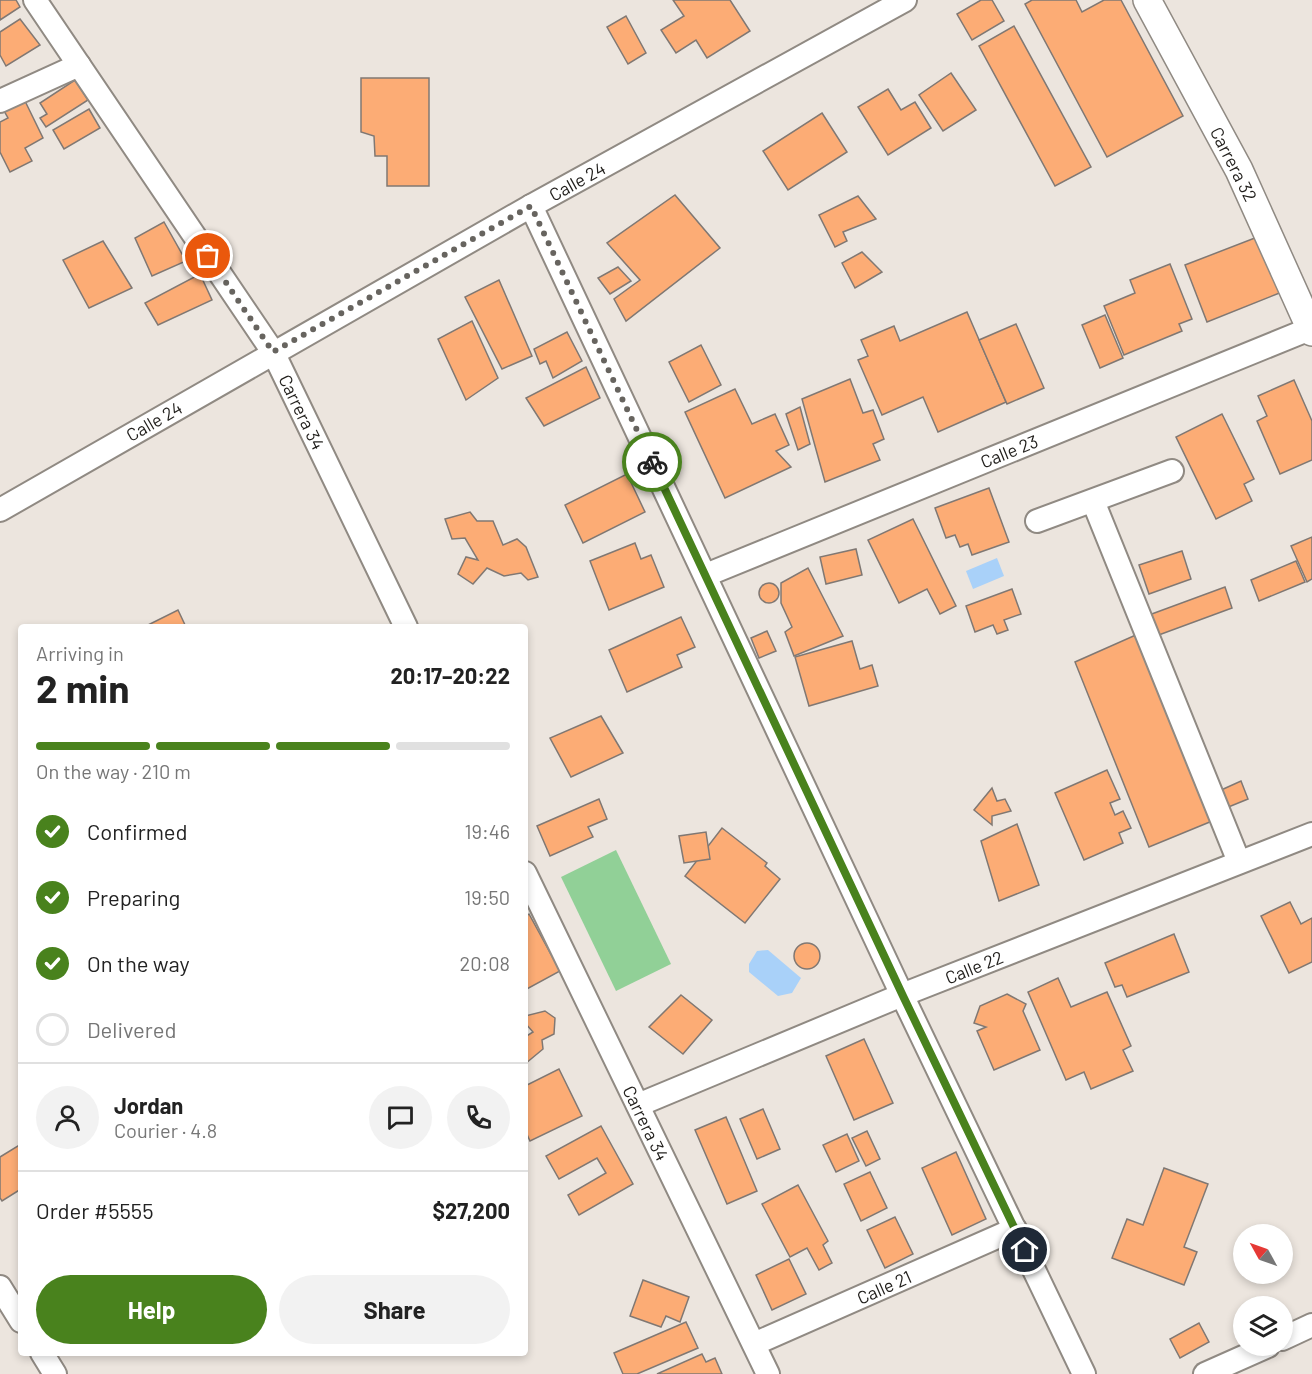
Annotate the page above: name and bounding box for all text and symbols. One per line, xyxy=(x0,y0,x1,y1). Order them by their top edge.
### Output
street label: Carrera 32 xyxy=(1206,123,1262,205)
street label: Calle 24 xyxy=(545,157,609,205)
pin xyxy=(182,230,233,281)
icon: bag xyxy=(191,239,224,272)
street label: Carrera 34 xyxy=(274,371,330,453)
street label: Calle 24 xyxy=(122,396,186,446)
street label: Calle 23 xyxy=(977,430,1041,472)
courier xyxy=(622,432,682,492)
icon: bike xyxy=(636,446,669,479)
text: Arriving in xyxy=(36,641,124,665)
text: 20:17–20:22 xyxy=(390,662,510,688)
text: 2 min xyxy=(36,664,129,711)
text: On the way · 210 m xyxy=(36,759,191,783)
icon: check xyxy=(36,815,69,848)
text: Confirmed xyxy=(87,818,187,844)
text: 19:46 xyxy=(464,819,510,843)
icon: check xyxy=(36,881,69,914)
text: Preparing xyxy=(87,884,180,910)
text: 19:50 xyxy=(464,885,510,909)
street label: Calle 22 xyxy=(942,945,1006,989)
icon: check xyxy=(36,947,69,980)
text: On the way xyxy=(87,950,190,976)
text: 20:08 xyxy=(459,951,510,975)
text: Delivered xyxy=(87,1016,176,1042)
street label: Carrera 34 xyxy=(618,1082,674,1164)
button: person xyxy=(36,1086,99,1149)
button: chat xyxy=(369,1086,432,1149)
button: phone xyxy=(447,1086,510,1149)
text: Jordan xyxy=(114,1092,183,1118)
text: Courier · 4.8 xyxy=(114,1118,217,1142)
text: Order #5555 xyxy=(36,1197,153,1223)
text: $27,200 xyxy=(432,1197,510,1223)
pin xyxy=(999,1224,1050,1275)
north arrow xyxy=(1233,1224,1293,1284)
map controls xyxy=(1233,1224,1293,1356)
icon: home xyxy=(1008,1233,1041,1266)
street label: Calle 21 xyxy=(853,1265,915,1309)
button: Help xyxy=(36,1275,267,1344)
button: Share xyxy=(279,1275,510,1344)
button: layers xyxy=(1233,1296,1293,1356)

